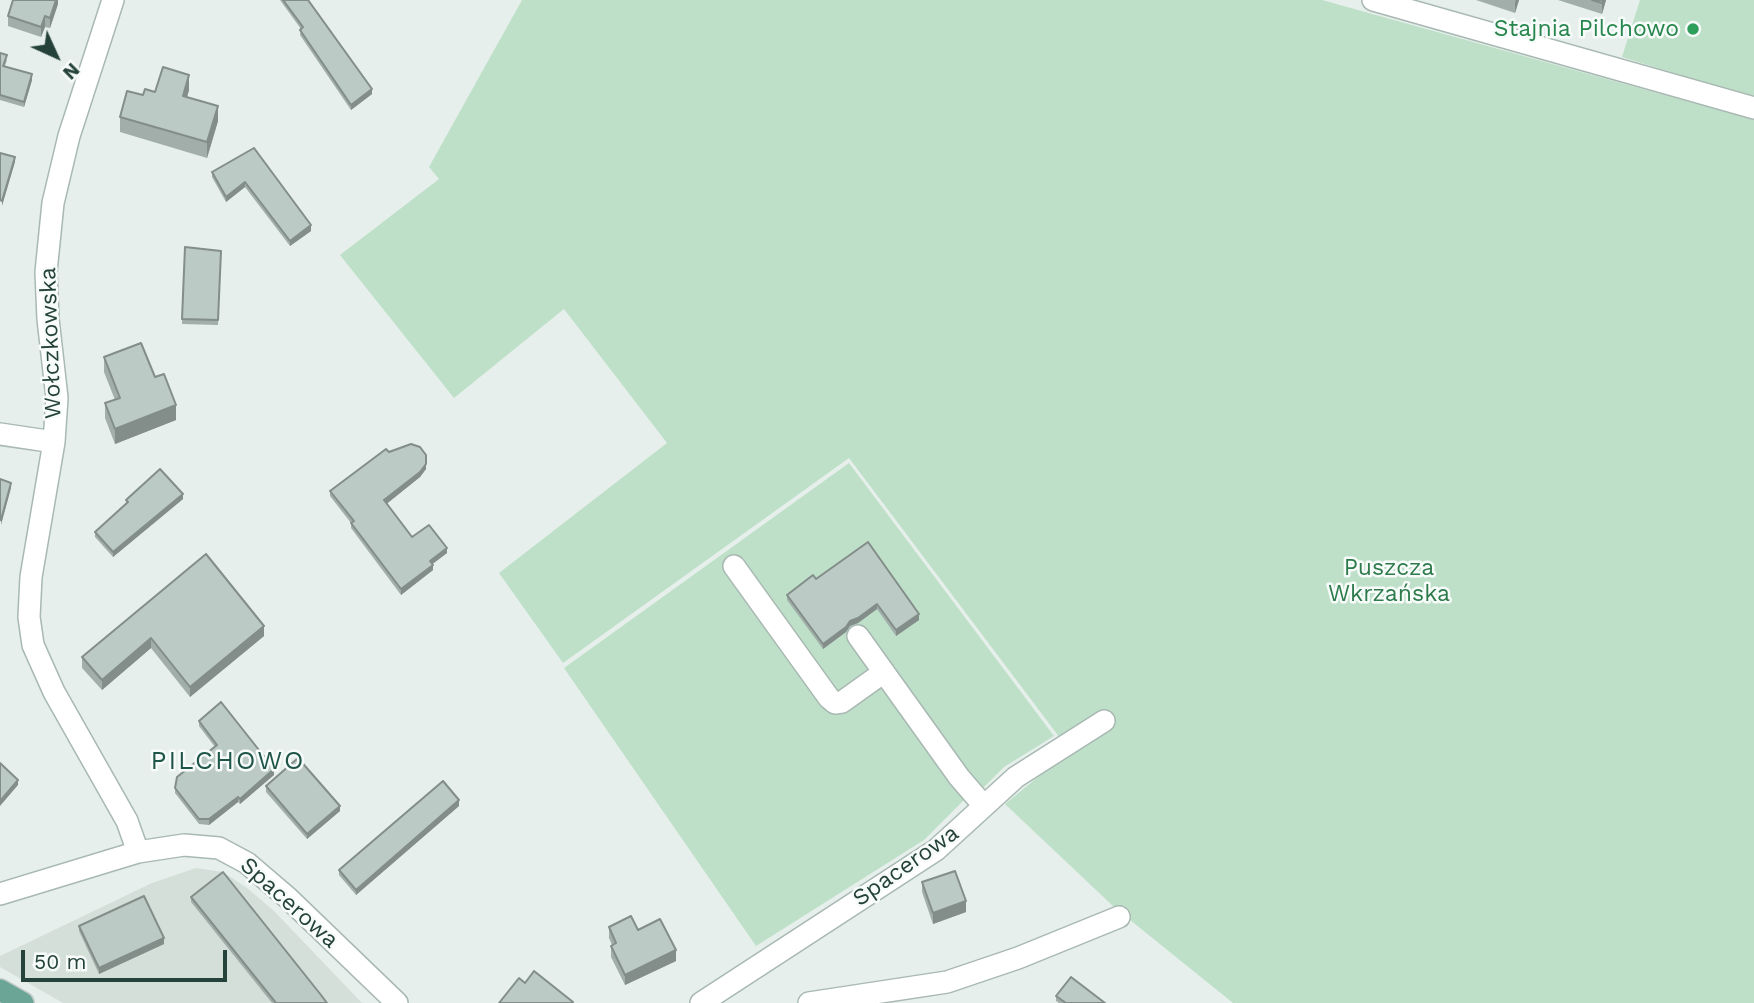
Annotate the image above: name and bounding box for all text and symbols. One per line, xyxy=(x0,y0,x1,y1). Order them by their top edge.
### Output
place label: Stajnia Pilchowo xyxy=(1494,15,1679,43)
north arrow xyxy=(21,21,91,91)
marker: Stajnia Pilchowo xyxy=(1685,21,1701,37)
text: N xyxy=(58,58,84,84)
street label: Wołczkowska xyxy=(35,267,67,419)
park label: Puszcza Wkrzańska xyxy=(1328,554,1450,608)
district label: PILCHOWO xyxy=(152,745,304,777)
street label: Spacerowa xyxy=(848,820,964,912)
street label: Spacerowa xyxy=(234,852,344,954)
scale bar xyxy=(24,936,231,980)
text: 50 m xyxy=(34,949,86,974)

